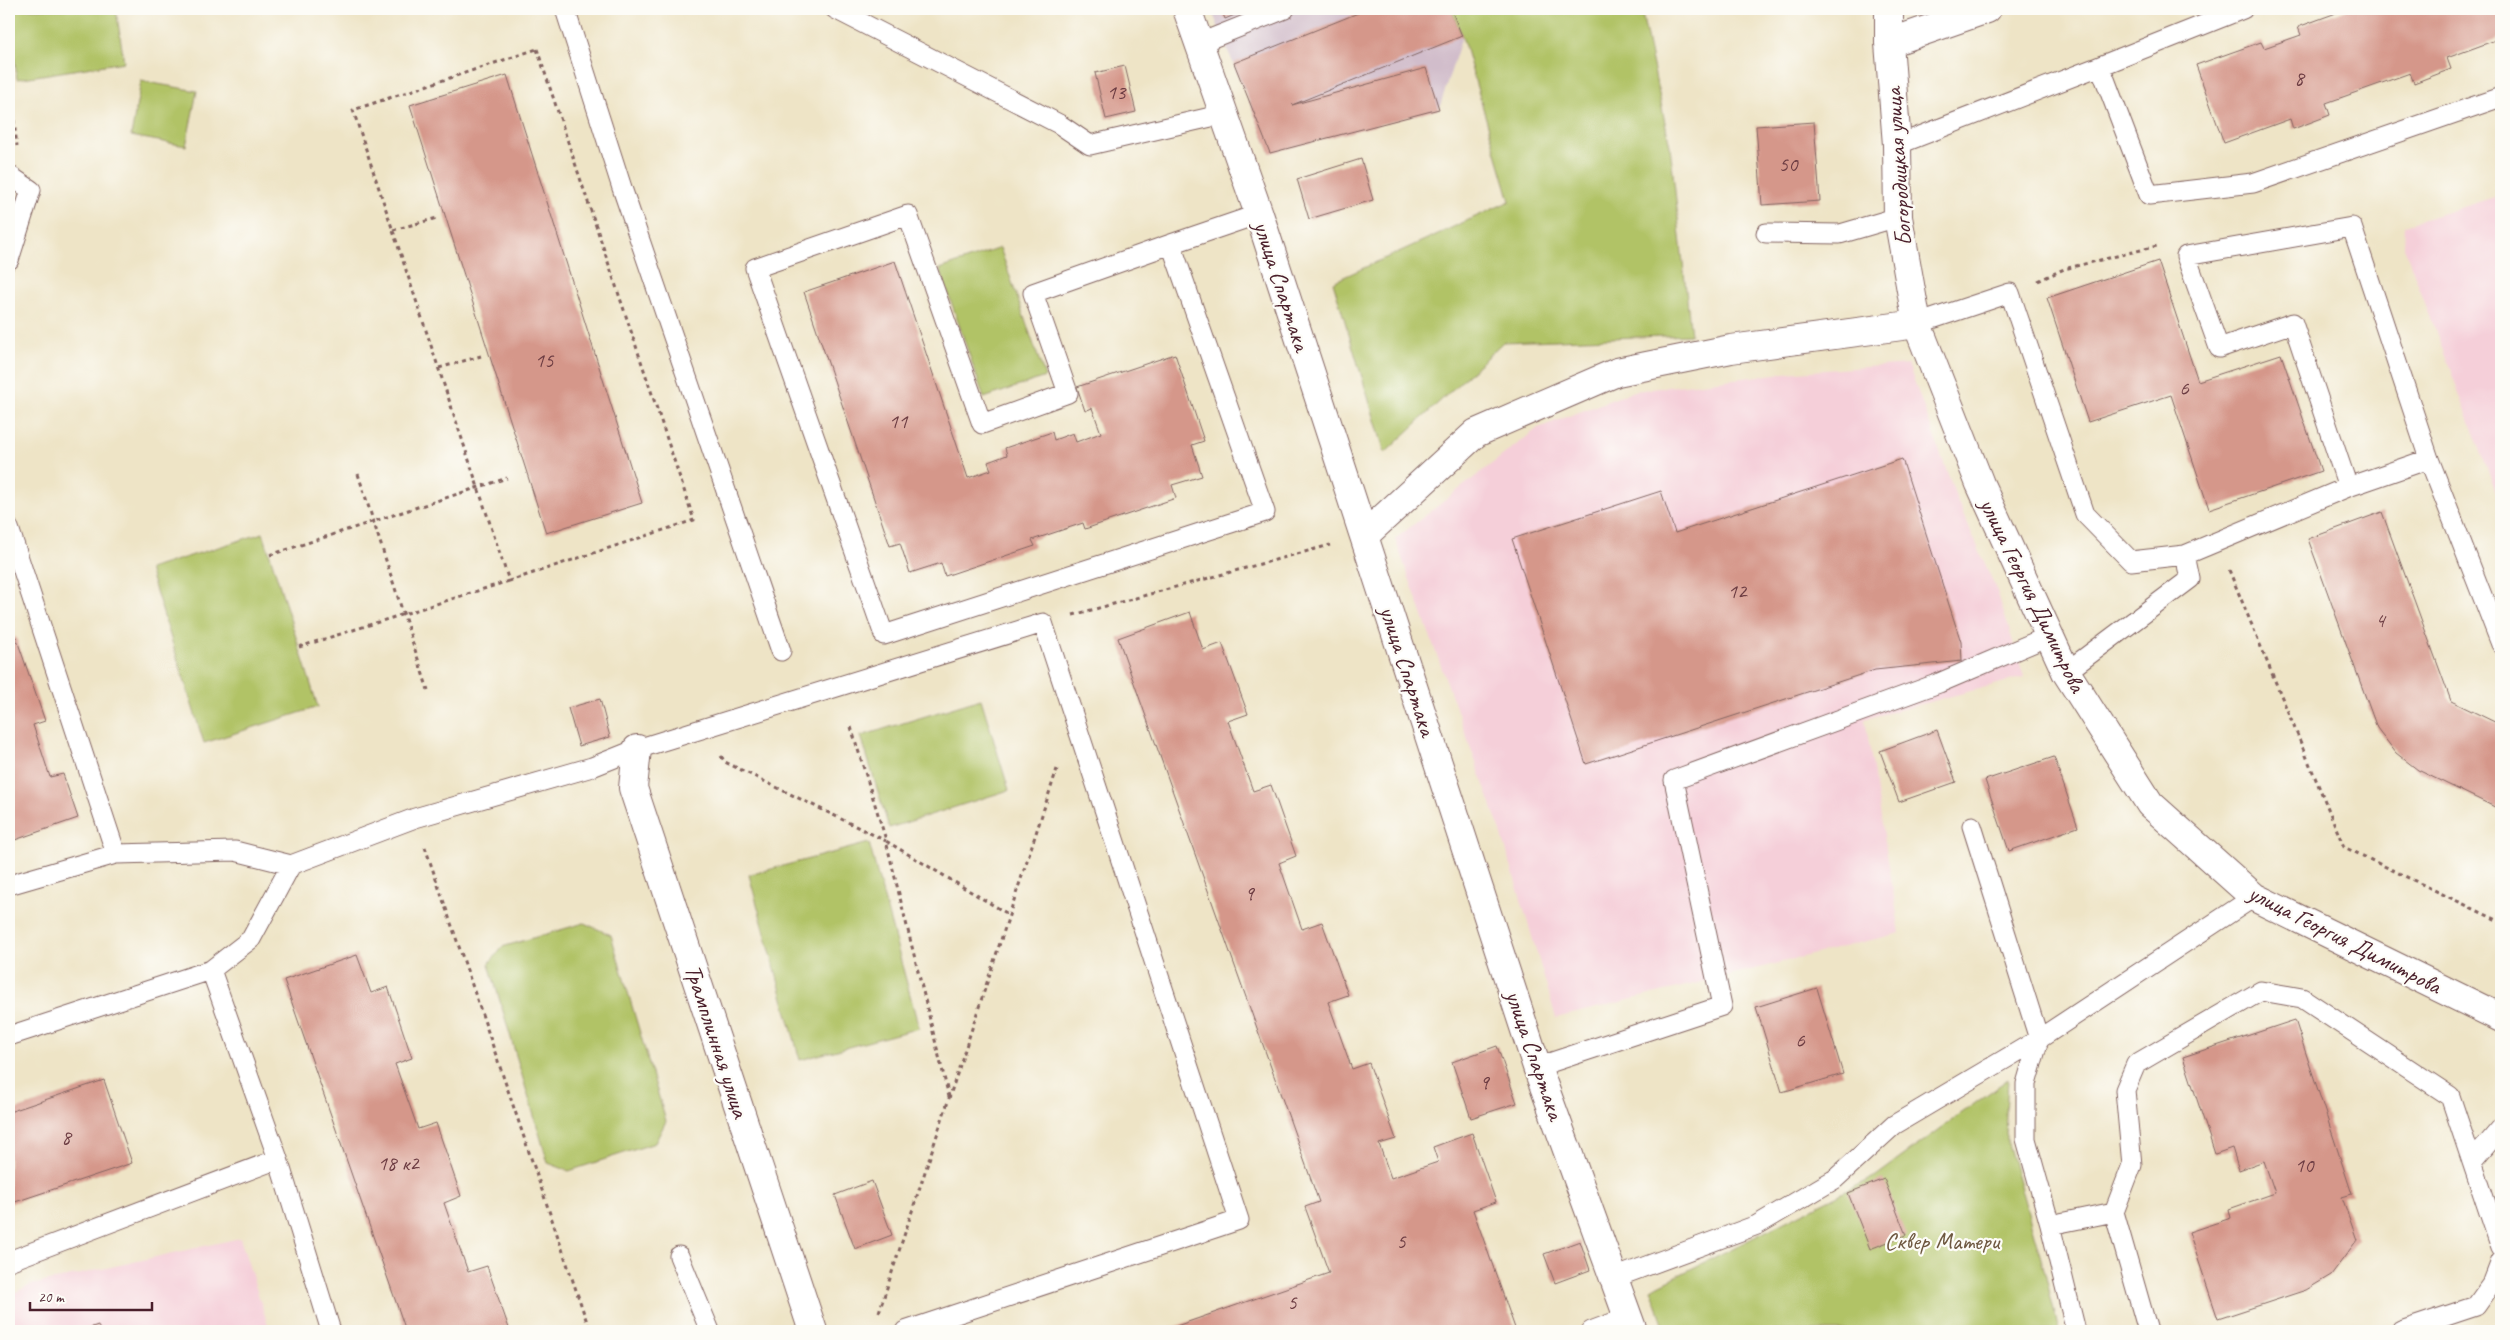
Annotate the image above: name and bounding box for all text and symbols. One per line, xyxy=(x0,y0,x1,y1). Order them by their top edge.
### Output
house number: 8 xyxy=(2294,65,2306,91)
house number: 13 xyxy=(1107,79,1127,105)
street label: Богородицкая улица xyxy=(1877,85,1918,247)
house number: 50 xyxy=(1779,151,1799,177)
street label: улица Спартака xyxy=(1246,215,1318,357)
house number: 15 xyxy=(535,347,555,373)
house number: 6 xyxy=(2179,375,2189,401)
house number: 11 xyxy=(889,408,909,434)
street label: улица Георгия Димитрова xyxy=(1972,491,2094,698)
house number: 12 xyxy=(1728,578,1748,604)
street label: улица Спартака xyxy=(1372,600,1444,742)
house number: 4 xyxy=(2375,607,2387,633)
street label: улица Георгия Димитрова xyxy=(2242,877,2448,1001)
house number: 9 xyxy=(1244,880,1255,906)
street label: Трамплинная улица xyxy=(678,961,756,1123)
street label: улица Спартака xyxy=(1498,984,1572,1126)
house number: 6 xyxy=(1795,1027,1805,1053)
house number: 9 xyxy=(1479,1069,1490,1095)
house number: 8 xyxy=(61,1124,73,1150)
house number: 18 к2 xyxy=(377,1150,420,1176)
house number: 10 xyxy=(2295,1152,2315,1178)
park label: Сквер Матери xyxy=(1885,1226,2002,1256)
house number: 5 xyxy=(1396,1228,1407,1254)
scale bar xyxy=(30,1280,152,1312)
text: 20 m xyxy=(38,1288,65,1307)
house number: 5 xyxy=(1287,1289,1298,1315)

